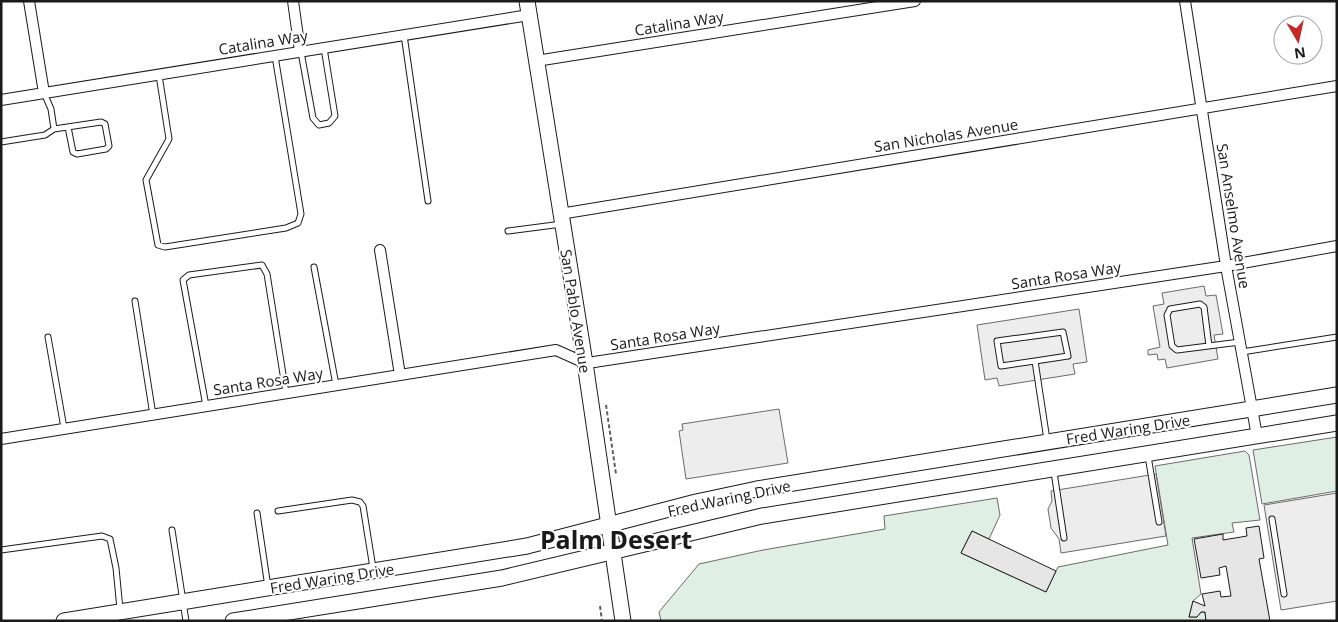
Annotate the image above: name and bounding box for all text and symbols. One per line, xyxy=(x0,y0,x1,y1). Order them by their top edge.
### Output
street label: Catalina Way xyxy=(633,6,726,40)
north arrow xyxy=(1273,15,1323,65)
street label: Catalina Way xyxy=(217,25,310,59)
text: N xyxy=(1293,43,1307,64)
street label: San Nicholas Avenue xyxy=(873,114,1019,156)
street label: San Anselmo Avenue xyxy=(1213,142,1255,290)
street label: San Pablo Avenue xyxy=(556,248,596,374)
street label: Santa Rosa Way xyxy=(1010,256,1123,294)
street label: Santa Rosa Way xyxy=(609,317,722,355)
street label: Santa Rosa Way xyxy=(212,362,325,400)
street label: Fred Waring Drive xyxy=(1064,409,1192,449)
street label: Fred Waring Drive xyxy=(666,475,792,521)
district label: Palm Desert xyxy=(540,522,692,556)
street label: Fred Waring Drive xyxy=(268,558,396,598)

